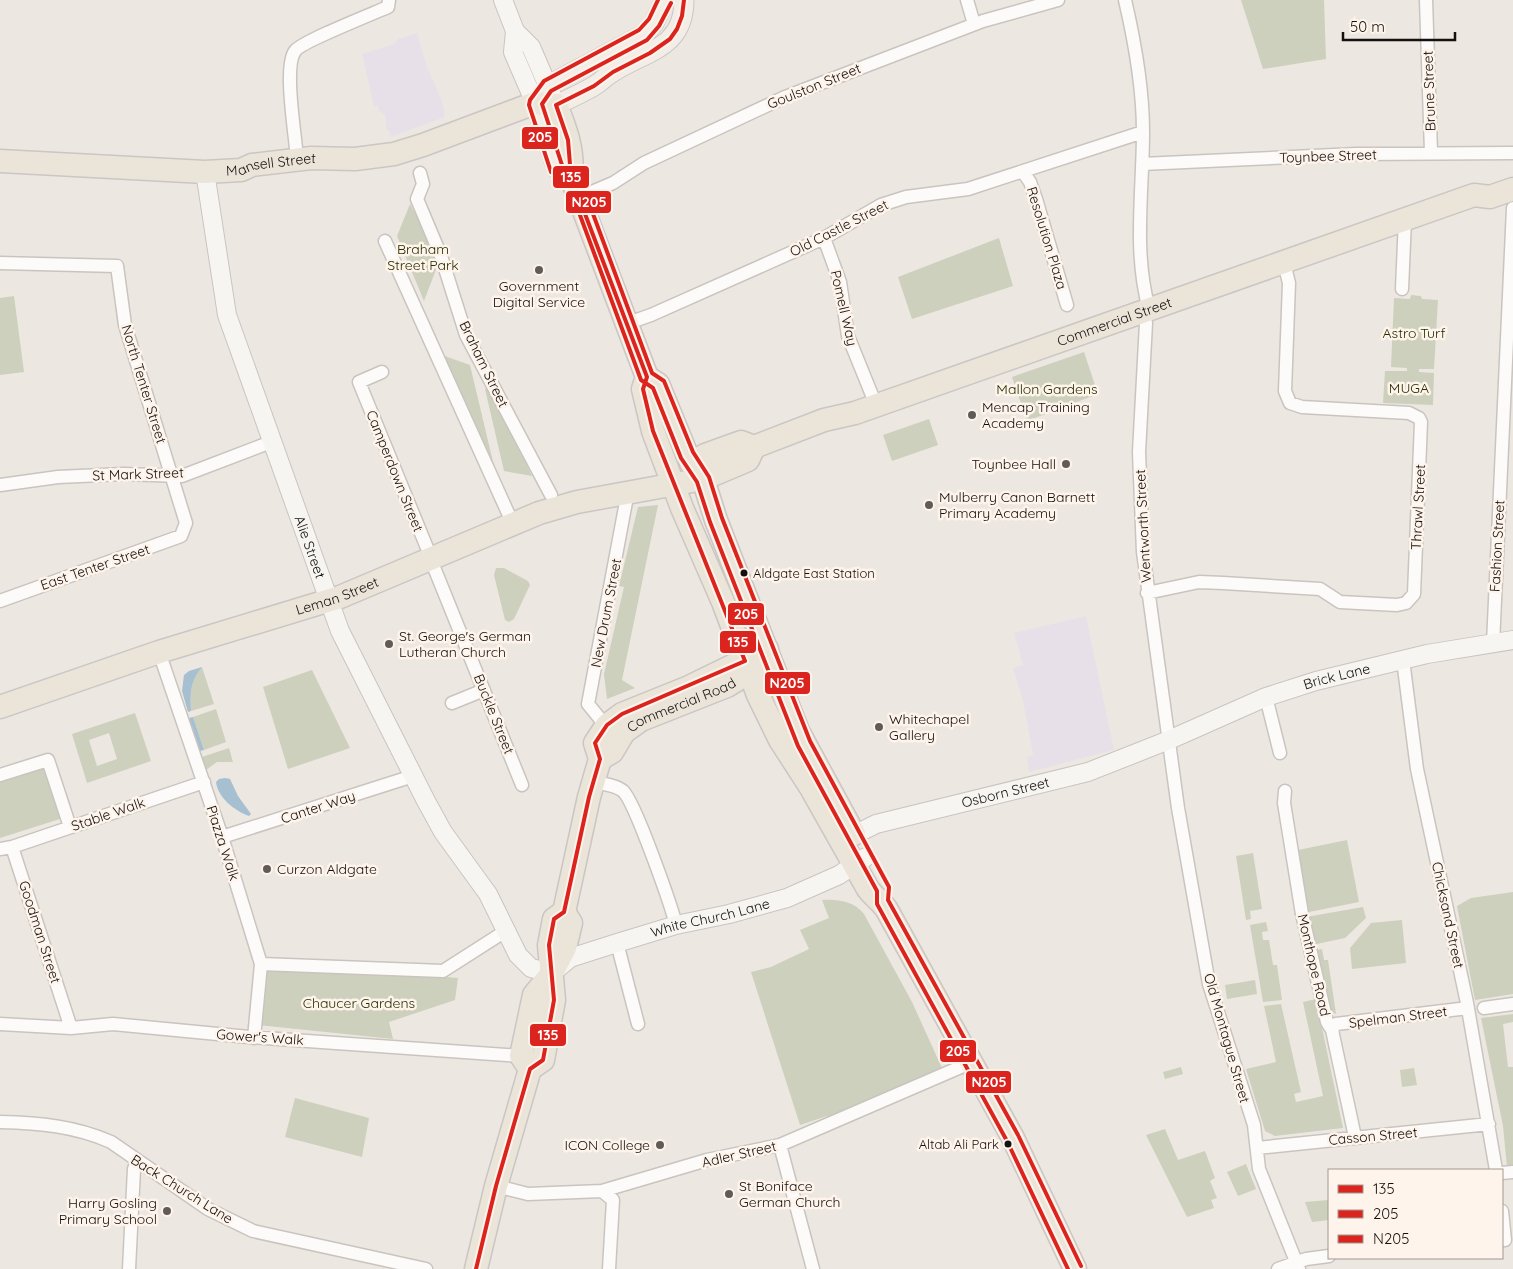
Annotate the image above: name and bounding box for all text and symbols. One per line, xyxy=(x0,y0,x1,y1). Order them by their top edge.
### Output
scale bar xyxy=(1343,10,1456,42)
text: 50 m xyxy=(1350,17,1385,36)
street label: Brune Street xyxy=(1419,50,1439,132)
street label: Goulston Street xyxy=(765,59,864,113)
line badge: 205 xyxy=(521,126,559,150)
text: 205 xyxy=(528,128,552,146)
street label: Toynbee Street xyxy=(1279,145,1377,167)
street label: Mansell Street xyxy=(226,149,316,180)
line badge: 135 xyxy=(552,165,590,189)
text: 135 xyxy=(560,168,582,186)
street label: Resolution Plaza xyxy=(1023,184,1071,292)
line badge: N205 xyxy=(565,190,612,214)
text: N205 xyxy=(572,193,606,211)
street label: Old Castle Street xyxy=(787,195,891,261)
park label: Braham Street Park xyxy=(387,240,459,274)
marker: Government Digital Service xyxy=(533,264,545,276)
street label: Pomell Way xyxy=(827,268,861,348)
place label: Government Digital Service xyxy=(493,277,585,311)
street label: Commercial Street xyxy=(1055,293,1174,350)
street label: Braham Street xyxy=(455,318,513,410)
street label: North Tenter Street xyxy=(117,322,171,446)
park label: Astro Turf xyxy=(1383,324,1445,342)
park label: MUGA xyxy=(1389,379,1429,397)
park label: Mallon Gardens xyxy=(996,380,1098,398)
place label: Mencap Training Academy xyxy=(982,398,1090,432)
street label: Camperdown Street xyxy=(362,408,428,535)
marker: Mencap Training Academy xyxy=(966,409,978,421)
place label: Toynbee Hall xyxy=(972,455,1056,473)
marker: Toynbee Hall xyxy=(1060,458,1072,470)
street label: St Mark Street xyxy=(92,463,184,485)
street label: Thrawl Street xyxy=(1407,463,1429,550)
street label: Wentworth Street xyxy=(1131,468,1155,583)
place label: Mulberry Canon Barnett Primary Academy xyxy=(939,488,1096,522)
marker: Mulberry Canon Barnett Primary Academy xyxy=(923,499,935,511)
street label: Fashion Street xyxy=(1486,499,1508,593)
street label: Alie Street xyxy=(290,513,330,581)
street label: East Tenter Street xyxy=(38,540,152,594)
street label: New Drum Street xyxy=(587,557,625,669)
place label: Aldgate East Station xyxy=(753,565,875,581)
marker: Aldgate East Station xyxy=(739,568,749,578)
street label: Leman Street xyxy=(294,573,382,619)
line badge: 205 xyxy=(727,602,765,626)
text: 205 xyxy=(734,605,758,623)
place label: St. George's German Lutheran Church xyxy=(399,627,531,661)
line badge: 135 xyxy=(719,630,757,654)
text: 135 xyxy=(727,633,749,651)
marker: St. George's German Lutheran Church xyxy=(383,638,395,650)
street label: Brick Lane xyxy=(1301,659,1372,693)
street label: Buckle Street xyxy=(470,671,518,757)
line badge: N205 xyxy=(764,671,811,695)
street label: Commercial Road xyxy=(623,674,739,736)
text: N205 xyxy=(770,674,804,692)
place label: Whitechapel Gallery xyxy=(889,710,969,744)
marker: Whitechapel Gallery xyxy=(873,721,885,733)
street label: Osborn Street xyxy=(960,773,1051,812)
street label: Canter Way xyxy=(278,786,358,828)
street label: Stable Walk xyxy=(69,793,147,835)
street label: Piazza Walk xyxy=(202,803,244,883)
place label: Curzon Aldgate xyxy=(277,860,377,878)
street label: Chicksand Street xyxy=(1428,860,1468,970)
marker: Curzon Aldgate xyxy=(261,863,273,875)
street label: Goodman Street xyxy=(15,879,65,986)
street label: White Church Lane xyxy=(648,894,772,941)
street label: Monthope Road xyxy=(1294,912,1334,1018)
street label: Old Montague Street xyxy=(1200,971,1254,1105)
park label: Chaucer Gardens xyxy=(303,994,415,1012)
street label: Spelman Street xyxy=(1348,1002,1448,1032)
line badge: 135 xyxy=(529,1023,567,1047)
street label: Gower's Walk xyxy=(216,1025,304,1049)
text: 135 xyxy=(537,1026,559,1044)
line badge: 205 xyxy=(939,1039,977,1063)
text: 205 xyxy=(946,1042,970,1060)
line badge: N205 xyxy=(965,1070,1012,1094)
text: N205 xyxy=(972,1073,1006,1091)
street label: Casson Street xyxy=(1328,1123,1419,1149)
place label: ICON College xyxy=(565,1136,650,1154)
place label: Altab Ali Park xyxy=(919,1136,999,1152)
street label: Adler Street xyxy=(700,1137,778,1171)
marker: ICON College xyxy=(654,1139,666,1151)
marker: Altab Ali Park xyxy=(1003,1139,1013,1149)
street label: Back Church Lane xyxy=(128,1150,237,1228)
legend xyxy=(1328,1169,1503,1259)
place label: St Boniface German Church xyxy=(739,1177,841,1211)
text: 135 xyxy=(1373,1179,1395,1198)
marker: St Boniface German Church xyxy=(723,1188,735,1200)
place label: Harry Gosling Primary School xyxy=(59,1194,157,1228)
text: 205 xyxy=(1373,1204,1398,1223)
marker: Harry Gosling Primary School xyxy=(161,1205,173,1217)
text: N205 xyxy=(1373,1229,1409,1248)

